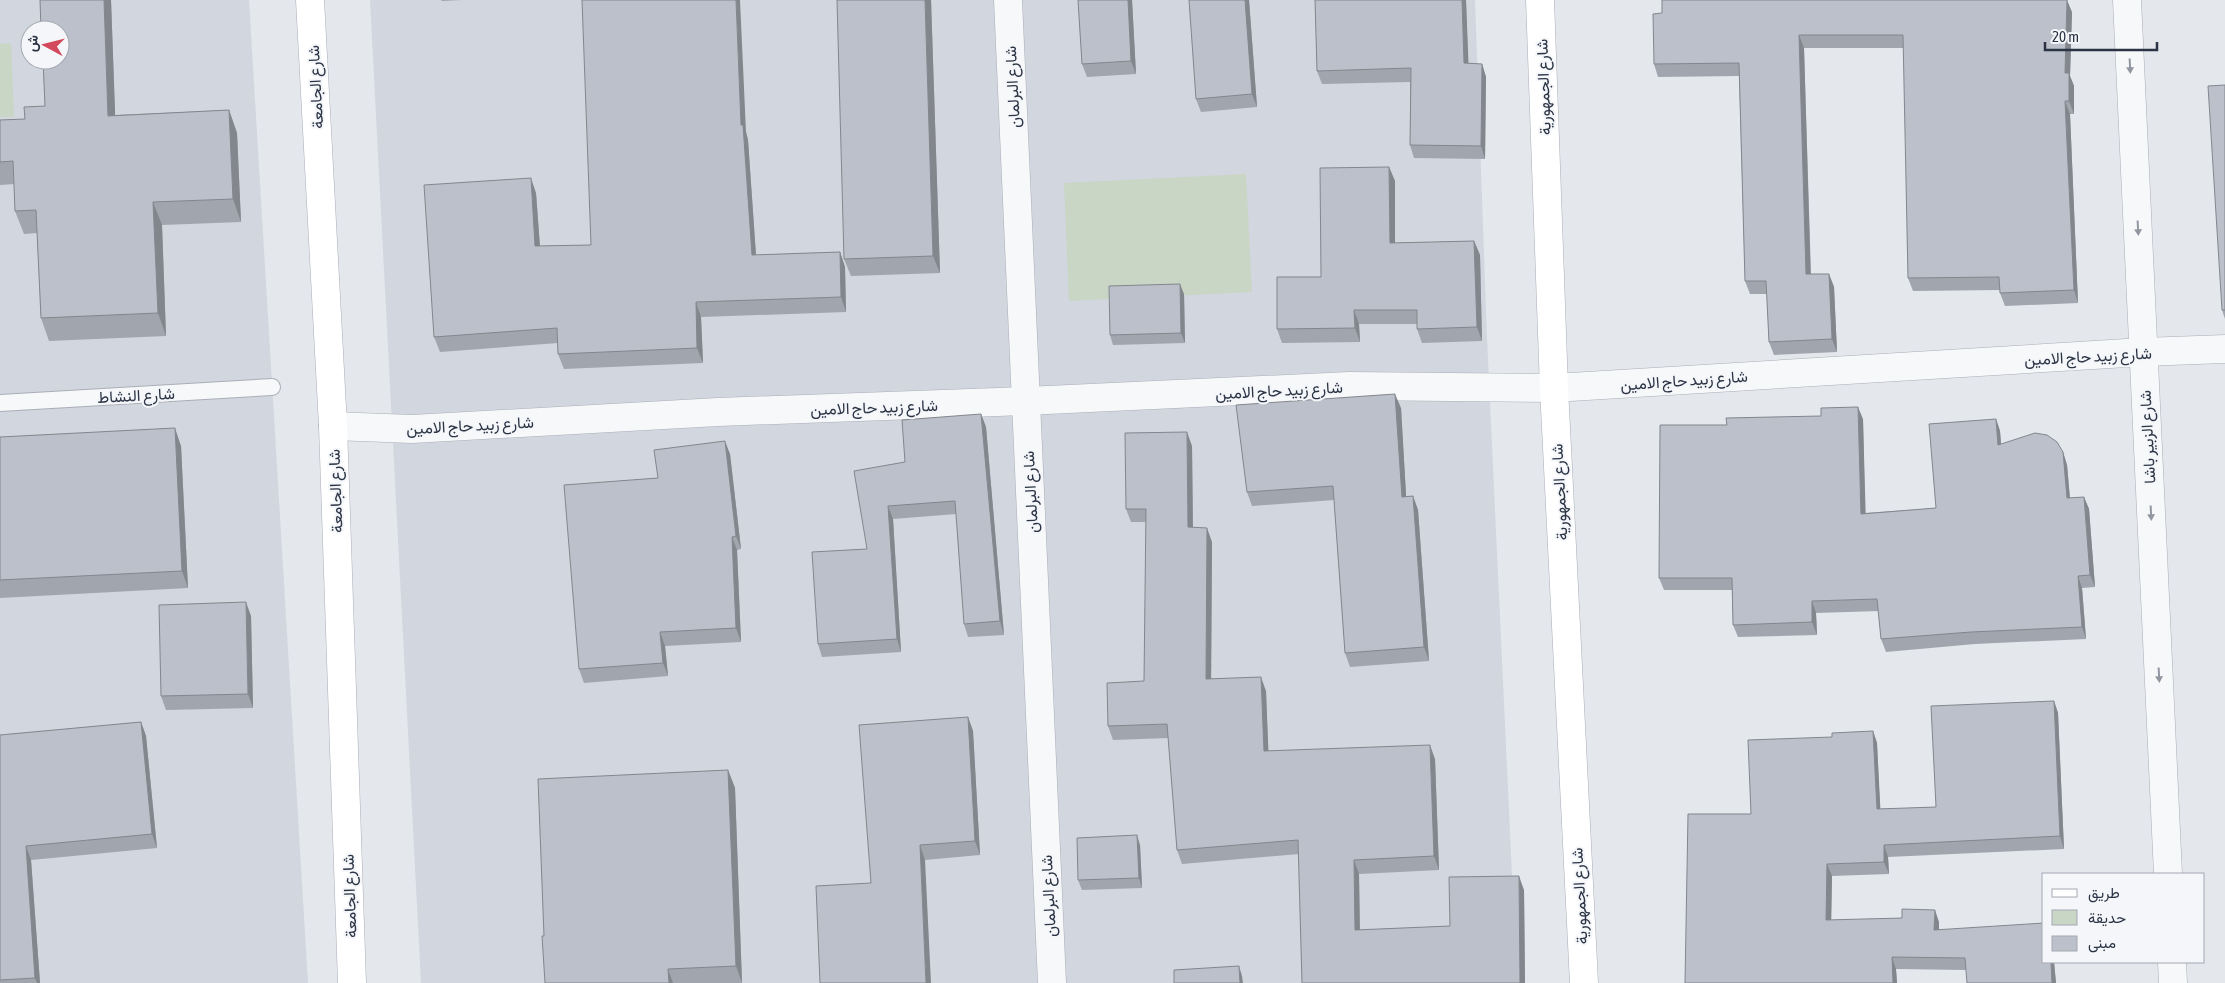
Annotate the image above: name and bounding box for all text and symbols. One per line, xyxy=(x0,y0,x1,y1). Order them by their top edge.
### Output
north arrow xyxy=(20,20,70,70)
scale bar xyxy=(2045,20,2158,52)
text: 20 m xyxy=(2052,28,2079,45)
text: ش xyxy=(23,34,42,53)
street label: شارع الجمهورية xyxy=(1532,38,1557,136)
street label: شارع الجامعة xyxy=(304,45,329,129)
street label: شارع البرلمان xyxy=(1001,45,1026,128)
one-way arrow xyxy=(2127,58,2135,74)
one-way arrow xyxy=(2134,221,2142,237)
street label: شارع زبيد حاج الامين xyxy=(2024,344,2152,371)
street label: شارع زبيد حاج الامين xyxy=(1620,367,1749,396)
street label: شارع زبيد حاج الامين xyxy=(1215,378,1343,405)
street label: شارع النشاط xyxy=(97,384,175,409)
street label: شارع الزبير باشا xyxy=(2136,390,2161,484)
street label: شارع زبيد حاج الامين xyxy=(810,396,938,421)
street label: شارع زبيد حاج الامين xyxy=(406,413,534,440)
street label: شارع الجمهورية xyxy=(1547,443,1574,541)
street label: شارع الجامعة xyxy=(325,449,348,533)
street label: شارع البرلمان xyxy=(1019,450,1044,533)
one-way arrow xyxy=(2147,505,2155,521)
one-way arrow xyxy=(2155,668,2163,684)
street label: شارع الجمهورية xyxy=(1567,847,1594,945)
street label: شارع الجامعة xyxy=(339,854,362,938)
street label: شارع البرلمان xyxy=(1037,854,1062,937)
legend xyxy=(2042,873,2205,963)
text: طريق xyxy=(2088,884,2120,903)
text: حديقة xyxy=(2088,909,2126,927)
text: مبنى xyxy=(2088,934,2116,953)

